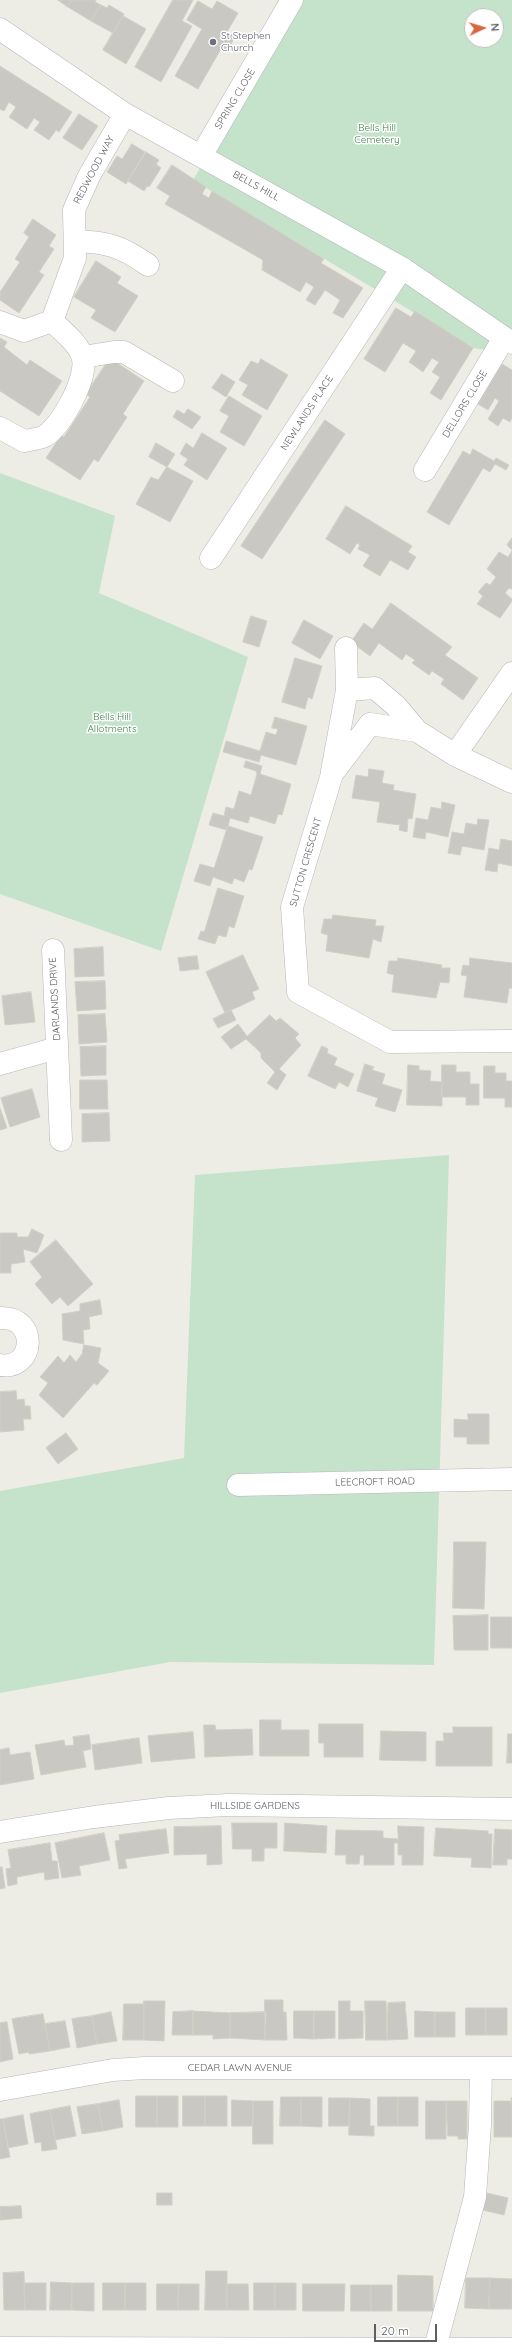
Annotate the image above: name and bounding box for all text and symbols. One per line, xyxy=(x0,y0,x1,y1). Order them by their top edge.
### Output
north arrow xyxy=(464,8,504,48)
text: N xyxy=(488,23,502,32)
place label: St Stephen Church xyxy=(221,30,271,54)
marker: St Stephen Church xyxy=(208,37,218,47)
street label: SPRING CLOSE xyxy=(212,67,258,131)
park label: Bells Hill Cemetery xyxy=(354,122,400,146)
street label: REDWOOD WAY xyxy=(71,134,117,206)
street label: BELLS HILL xyxy=(231,168,281,204)
street label: DELLORS CLOSE xyxy=(440,368,490,440)
street label: NEWLANDS PLACE xyxy=(278,373,336,453)
park label: Bells Hill Allotments xyxy=(87,711,137,734)
street label: SUTTON CRESCENT xyxy=(287,816,325,908)
street label: DARLANDS DRIVE xyxy=(47,957,63,1041)
street label: LEECROFT ROAD xyxy=(335,1475,415,1489)
street label: HILLSIDE GARDENS xyxy=(210,1800,300,1812)
street label: CEDAR LAWN AVENUE xyxy=(188,2062,292,2074)
scale bar xyxy=(376,2316,439,2342)
text: 20 m xyxy=(381,2323,409,2338)

